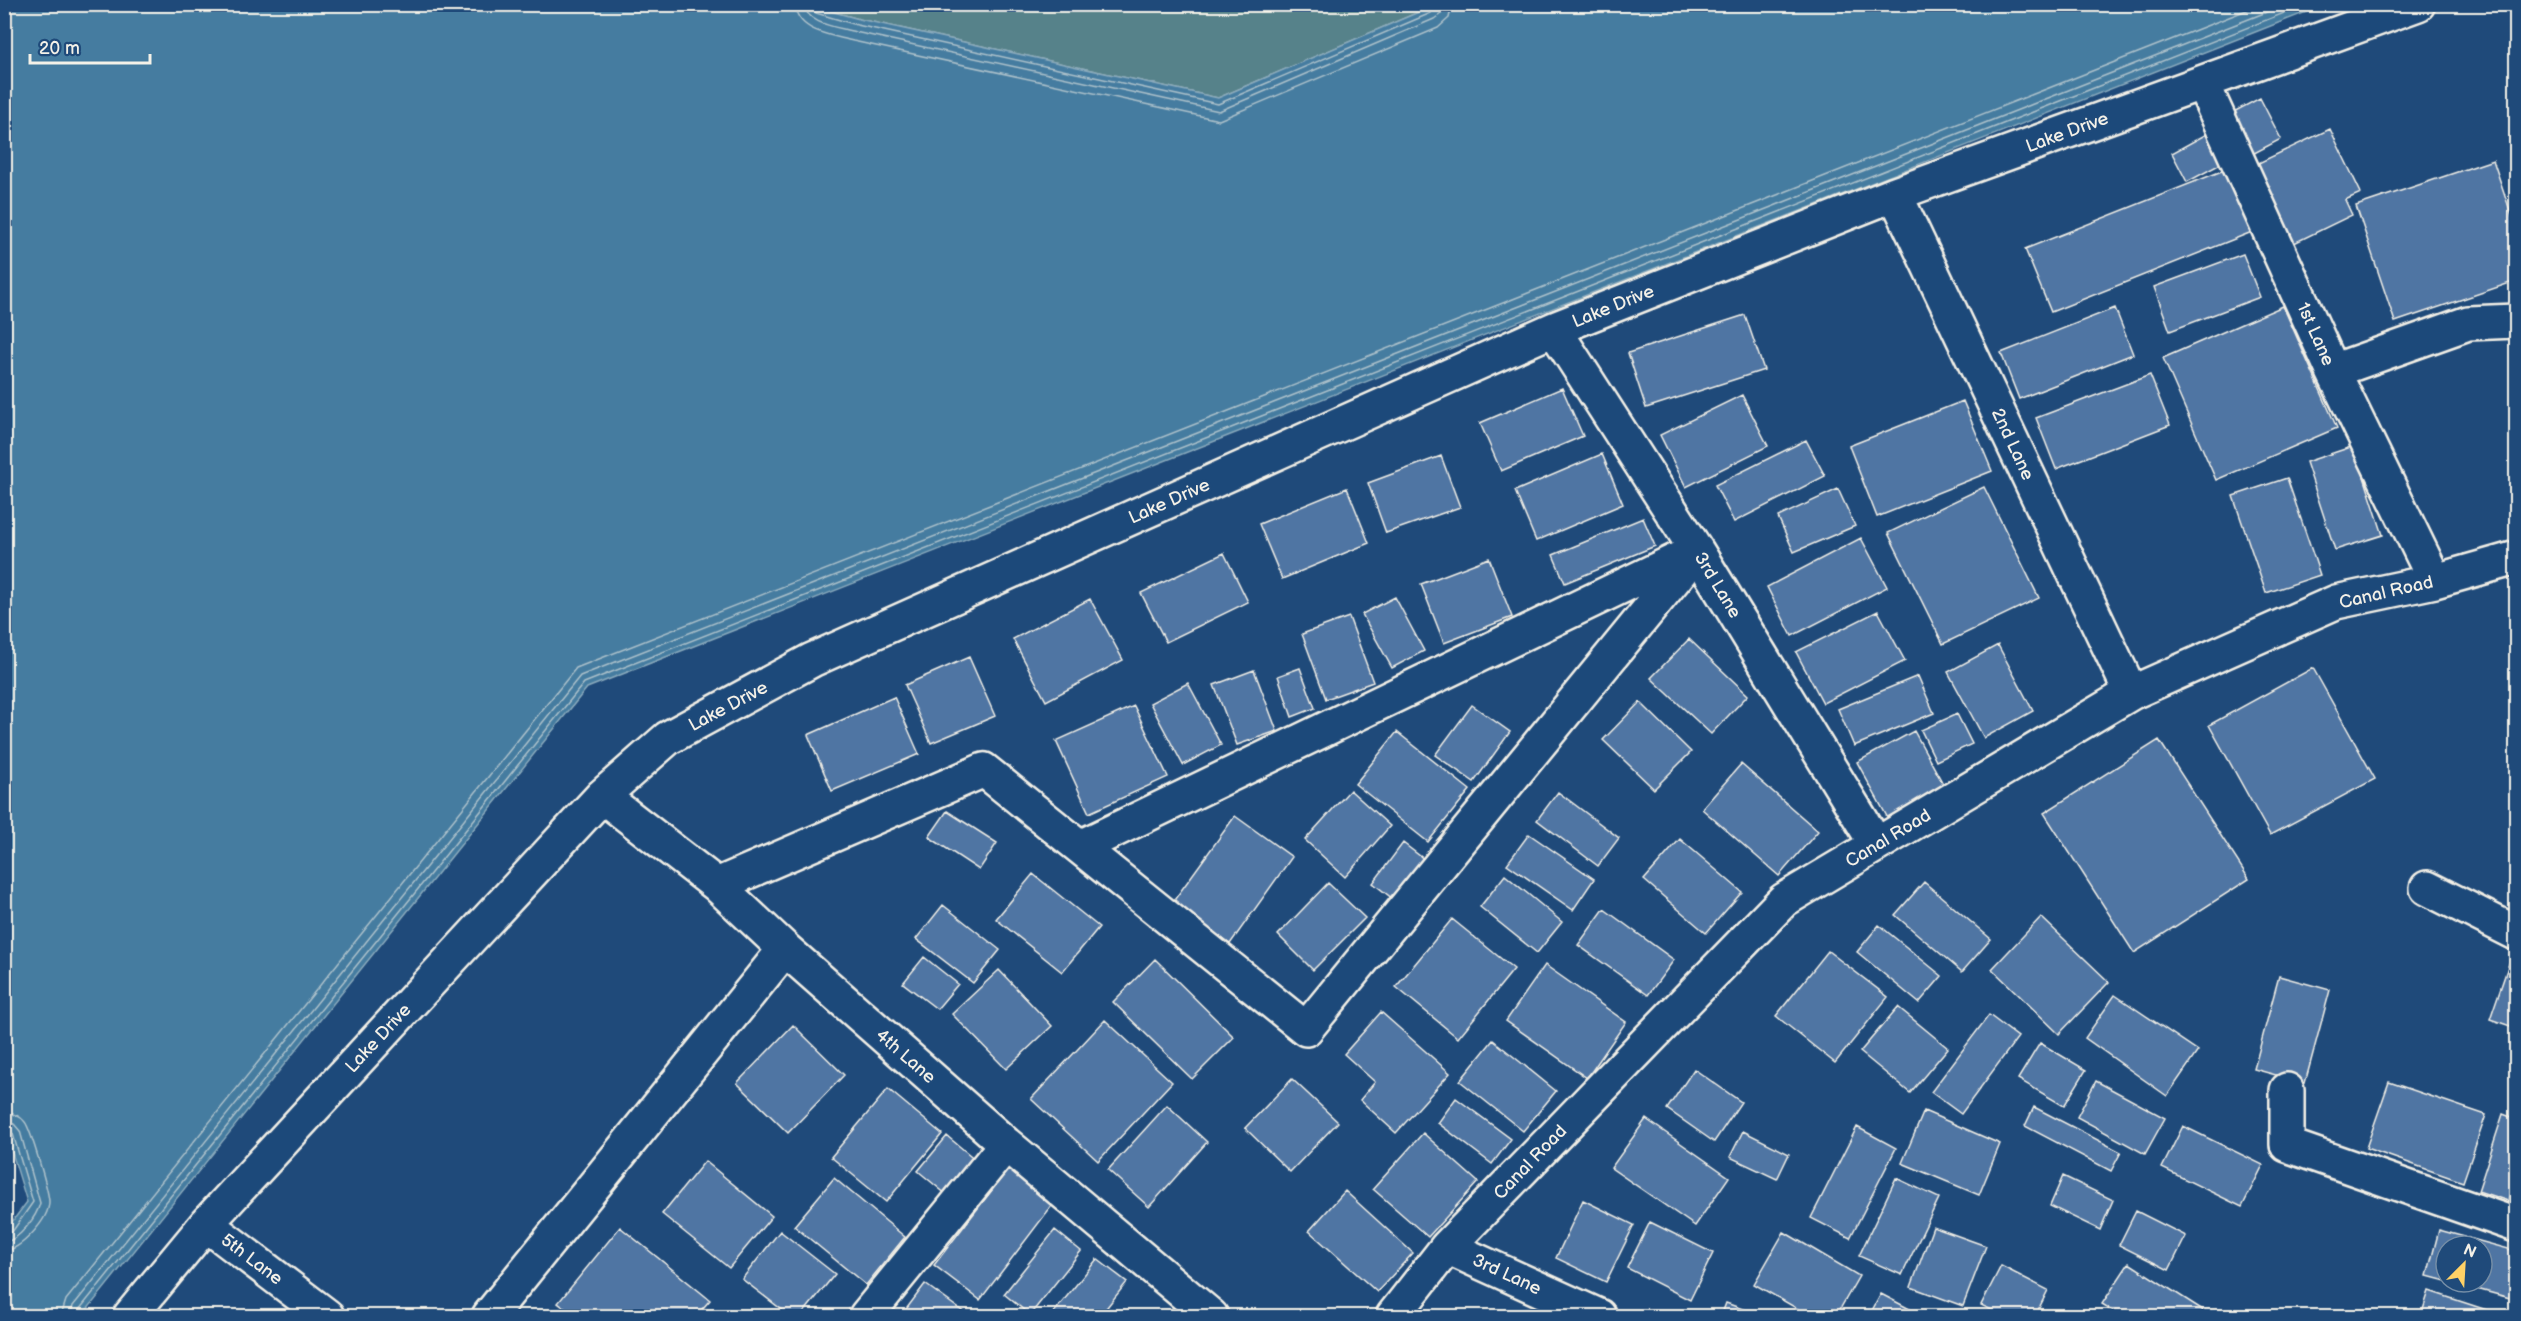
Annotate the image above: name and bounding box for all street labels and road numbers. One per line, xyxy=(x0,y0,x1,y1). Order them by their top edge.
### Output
street label: Lake Drive xyxy=(2023,108,2112,157)
street label: Lake Drive xyxy=(1569,280,1657,332)
street label: 1st Lane xyxy=(2292,299,2339,369)
street label: 2nd Lane xyxy=(1987,405,2038,484)
street label: Lake Drive xyxy=(1125,474,1213,529)
street label: 3rd Lane xyxy=(1690,548,1746,622)
street label: Canal Road xyxy=(2337,571,2435,613)
street label: Lake Drive xyxy=(685,677,772,736)
street label: Canal Road xyxy=(1842,805,1935,872)
street label: Lake Drive xyxy=(341,999,416,1077)
street label: 4th Lane xyxy=(872,1025,940,1088)
street label: Canal Road xyxy=(1490,1121,1571,1204)
street label: 5th Lane xyxy=(217,1230,287,1289)
street label: 3rd Lane xyxy=(1469,1249,1545,1300)

